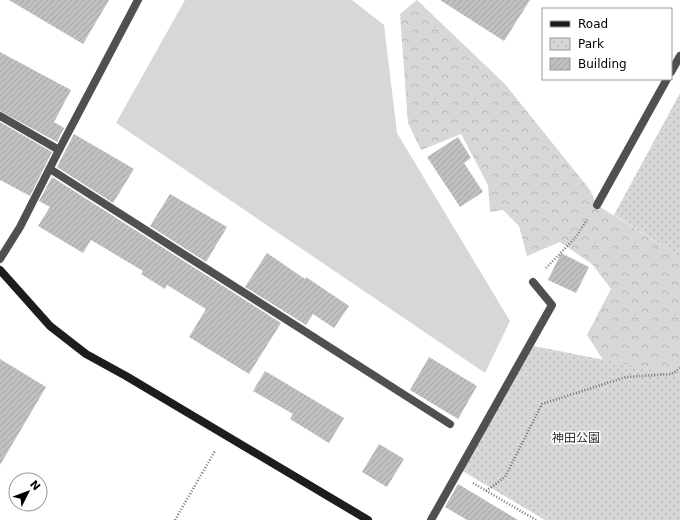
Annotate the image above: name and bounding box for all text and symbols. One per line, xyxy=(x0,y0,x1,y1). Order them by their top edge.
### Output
legend xyxy=(542,8,672,80)
text: Road xyxy=(578,17,608,31)
text: Park xyxy=(578,37,604,51)
text: Building xyxy=(578,57,627,71)
park label: 神田公園 xyxy=(552,431,600,445)
north arrow xyxy=(8,472,48,512)
text: N xyxy=(27,478,43,493)

